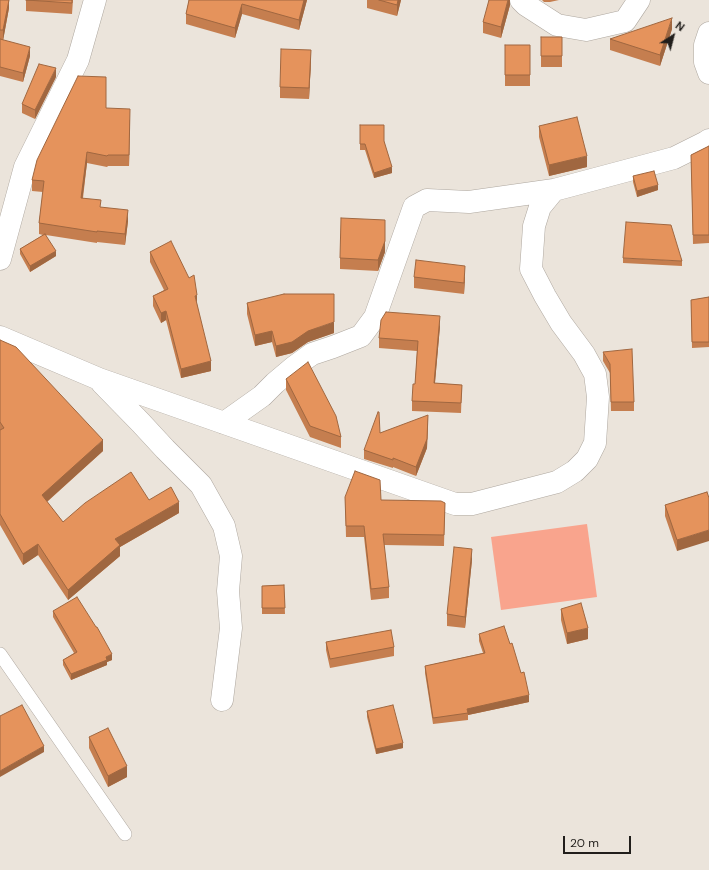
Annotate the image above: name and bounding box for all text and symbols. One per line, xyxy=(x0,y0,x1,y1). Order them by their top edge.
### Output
north arrow xyxy=(653,16,693,56)
text: N xyxy=(673,18,687,34)
scale bar xyxy=(565,828,633,854)
text: 20 m xyxy=(570,835,599,851)

